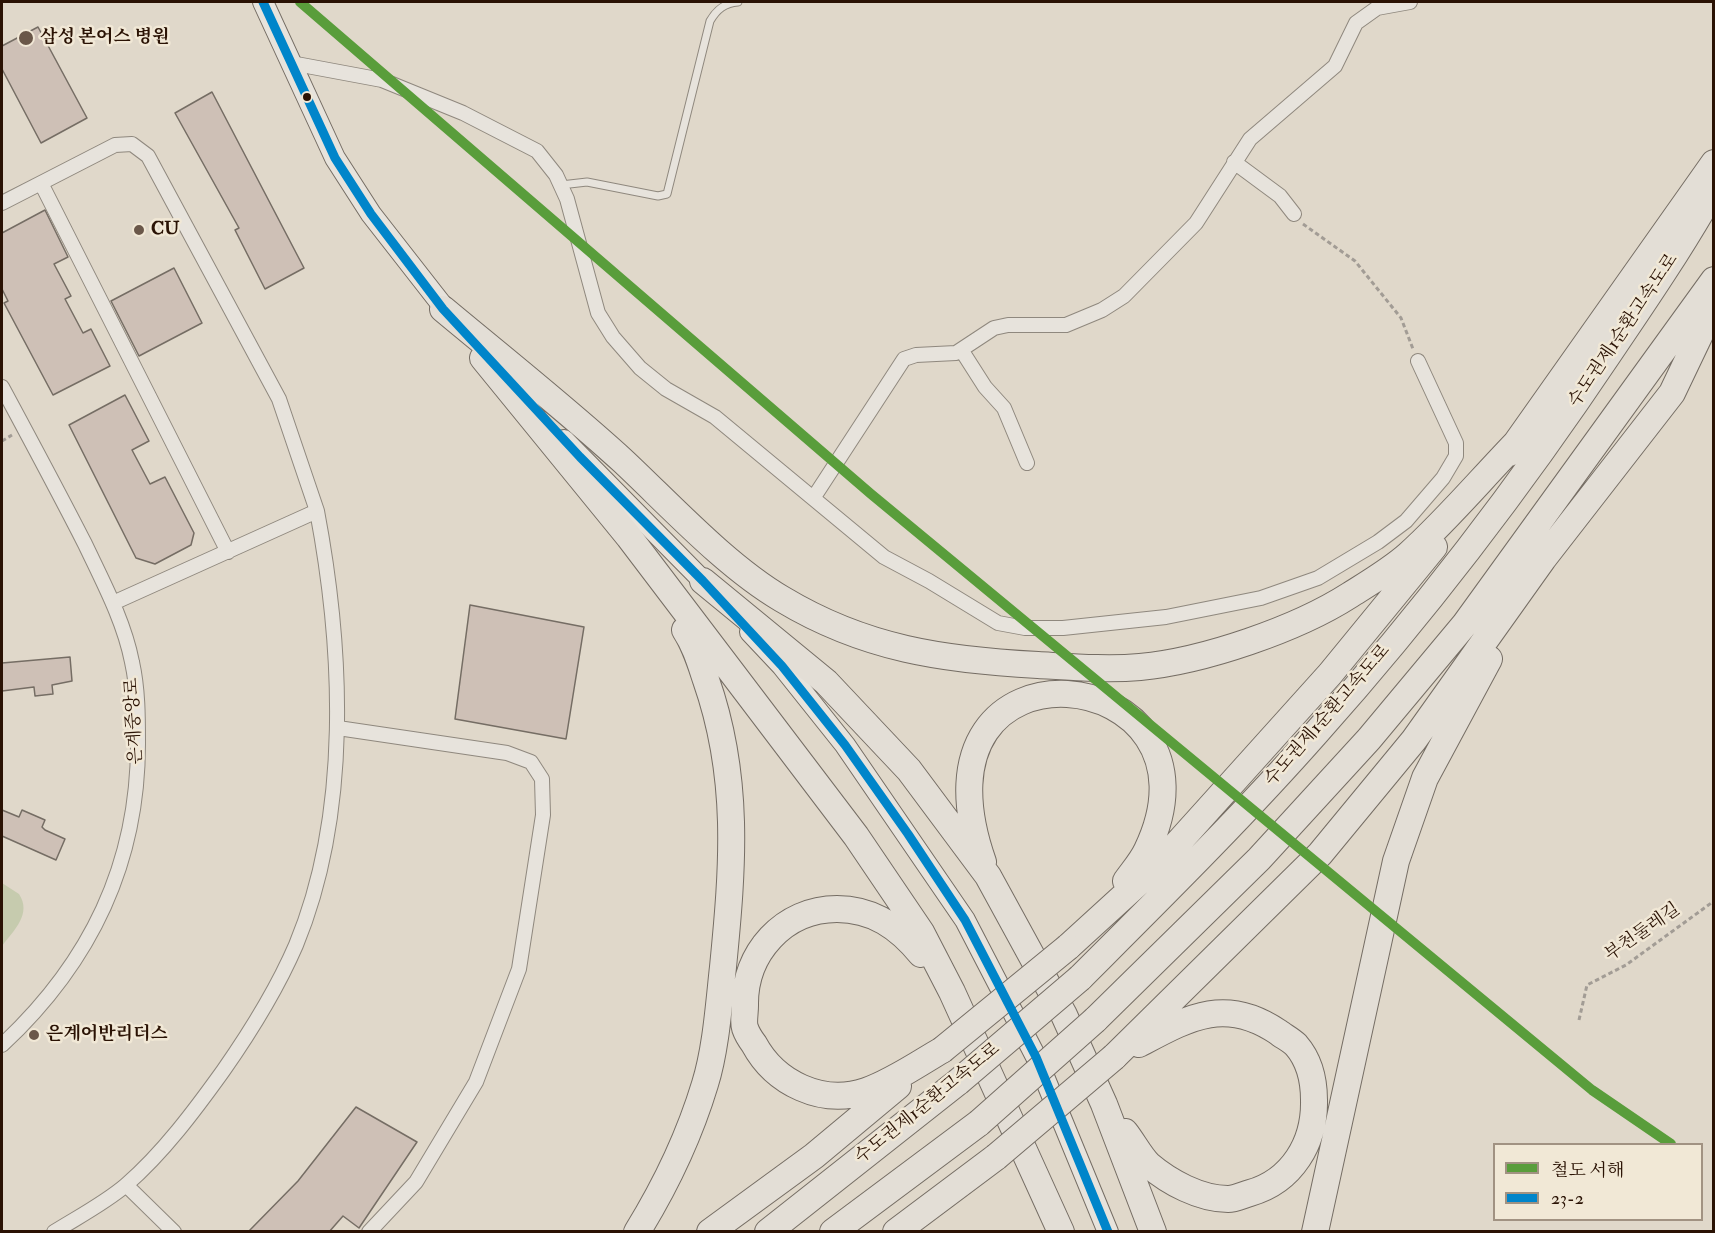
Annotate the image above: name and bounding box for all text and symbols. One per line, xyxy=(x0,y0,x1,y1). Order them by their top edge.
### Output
place label: 삼성 본어스 병원 xyxy=(40,27,169,49)
marker: 삼성 본어스 병원 xyxy=(17,29,35,47)
unlabelled marker xyxy=(301,91,313,103)
place label: CU xyxy=(151,219,179,241)
marker: CU xyxy=(132,223,146,237)
street label: 수도권제1순환고속도로 xyxy=(1565,250,1683,412)
street label: 수도권제1순환고속도로 xyxy=(1261,641,1395,791)
street label: 은계중앙로 xyxy=(122,677,148,765)
street label: 부천둘레길 xyxy=(1601,899,1685,967)
place label: 은계어반리더스 xyxy=(46,1024,168,1046)
marker: 은계어반리더스 xyxy=(27,1028,41,1042)
street label: 수도권제1순환고속도로 xyxy=(851,1039,1005,1169)
legend xyxy=(1493,1143,1703,1221)
text: 철도 서해 xyxy=(1551,1159,1624,1182)
text: 23-2 xyxy=(1551,1187,1584,1210)

